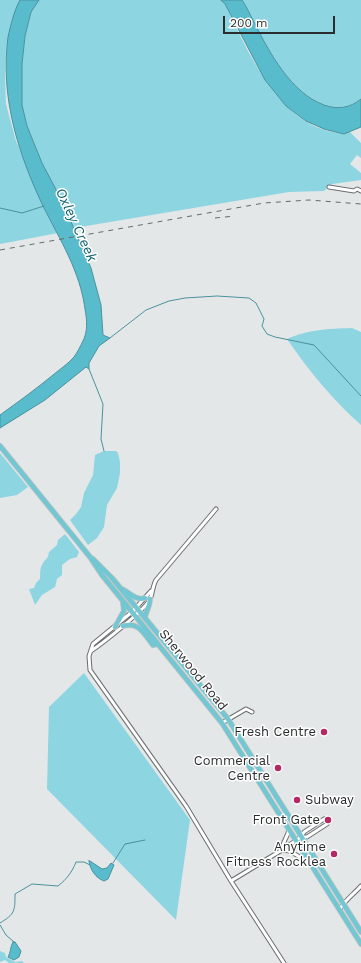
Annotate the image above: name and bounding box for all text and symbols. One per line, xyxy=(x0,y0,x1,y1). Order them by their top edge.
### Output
scale bar xyxy=(225,8,337,34)
text: 200 m xyxy=(230,16,267,30)
water label: Oxley Creek xyxy=(52,186,100,264)
street label: Sherwood Road xyxy=(156,626,230,714)
place label: Fresh Centre xyxy=(234,724,316,740)
marker: Fresh Centre xyxy=(319,727,329,737)
place label: Commercial Centre xyxy=(194,753,270,784)
marker: Commercial Centre xyxy=(273,763,283,773)
place label: Subway xyxy=(305,792,354,808)
marker: Subway xyxy=(292,795,302,805)
place label: Front Gate xyxy=(252,812,320,828)
marker: Front Gate xyxy=(323,815,333,825)
place label: Anytime Fitness Rocklea xyxy=(226,839,326,870)
marker: Anytime Fitness Rocklea xyxy=(329,849,339,859)

